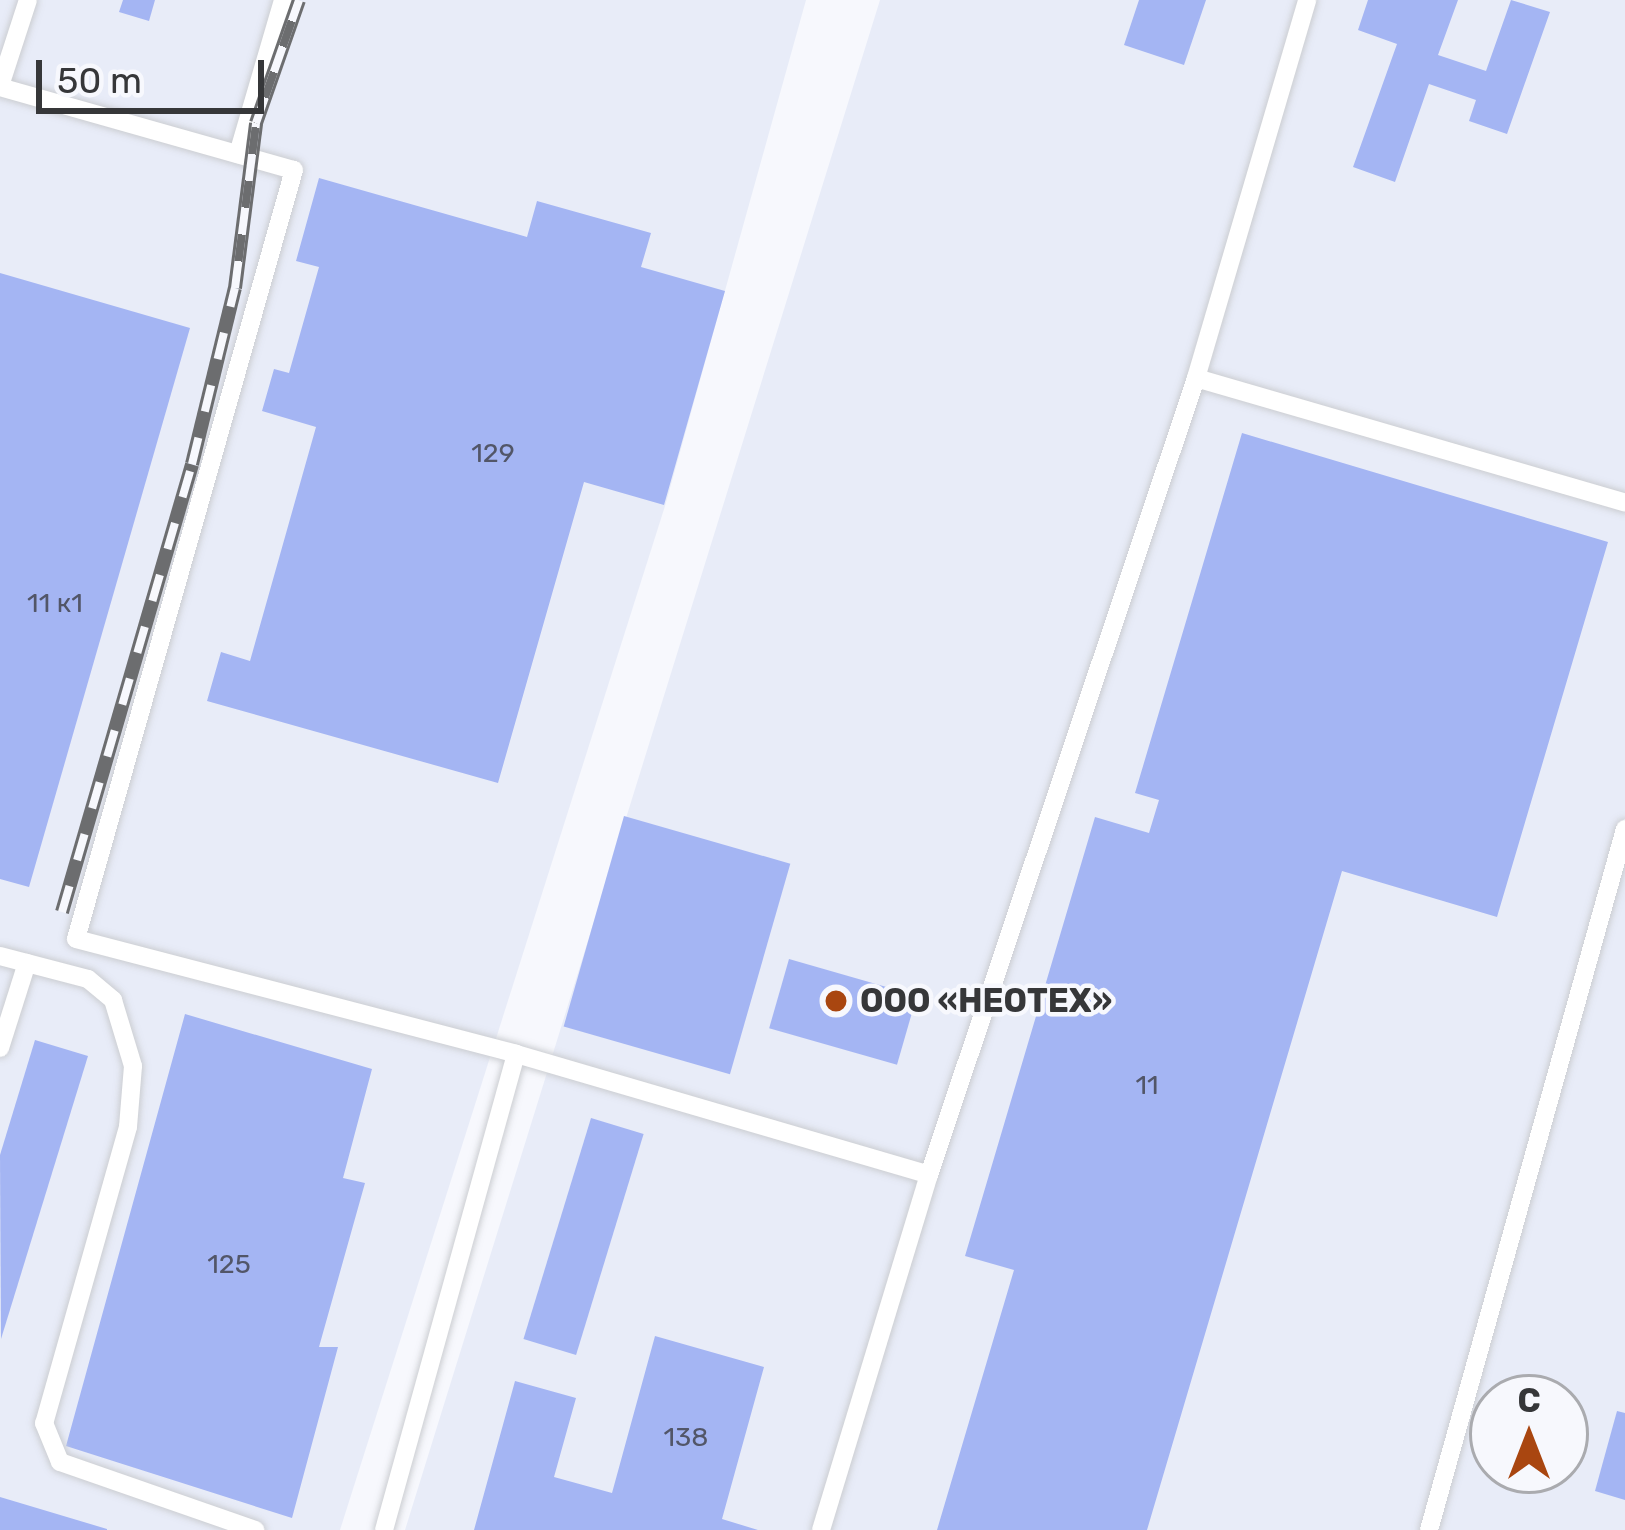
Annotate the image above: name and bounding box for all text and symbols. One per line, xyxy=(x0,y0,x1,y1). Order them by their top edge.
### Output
scale bar xyxy=(42,36,270,110)
text: 50 m xyxy=(57,59,142,102)
house number: 129 xyxy=(471,438,515,470)
house number: 11 к1 xyxy=(27,588,83,620)
place label: ООО «НЕОТЕХ» xyxy=(860,981,1112,1021)
marker: ООО «НЕОТЕХ» xyxy=(823,988,849,1014)
house number: 11 xyxy=(1135,1070,1159,1102)
house number: 125 xyxy=(207,1249,251,1281)
north arrow xyxy=(1469,1374,1589,1494)
text: С xyxy=(1517,1381,1541,1420)
house number: 138 xyxy=(664,1422,708,1454)

